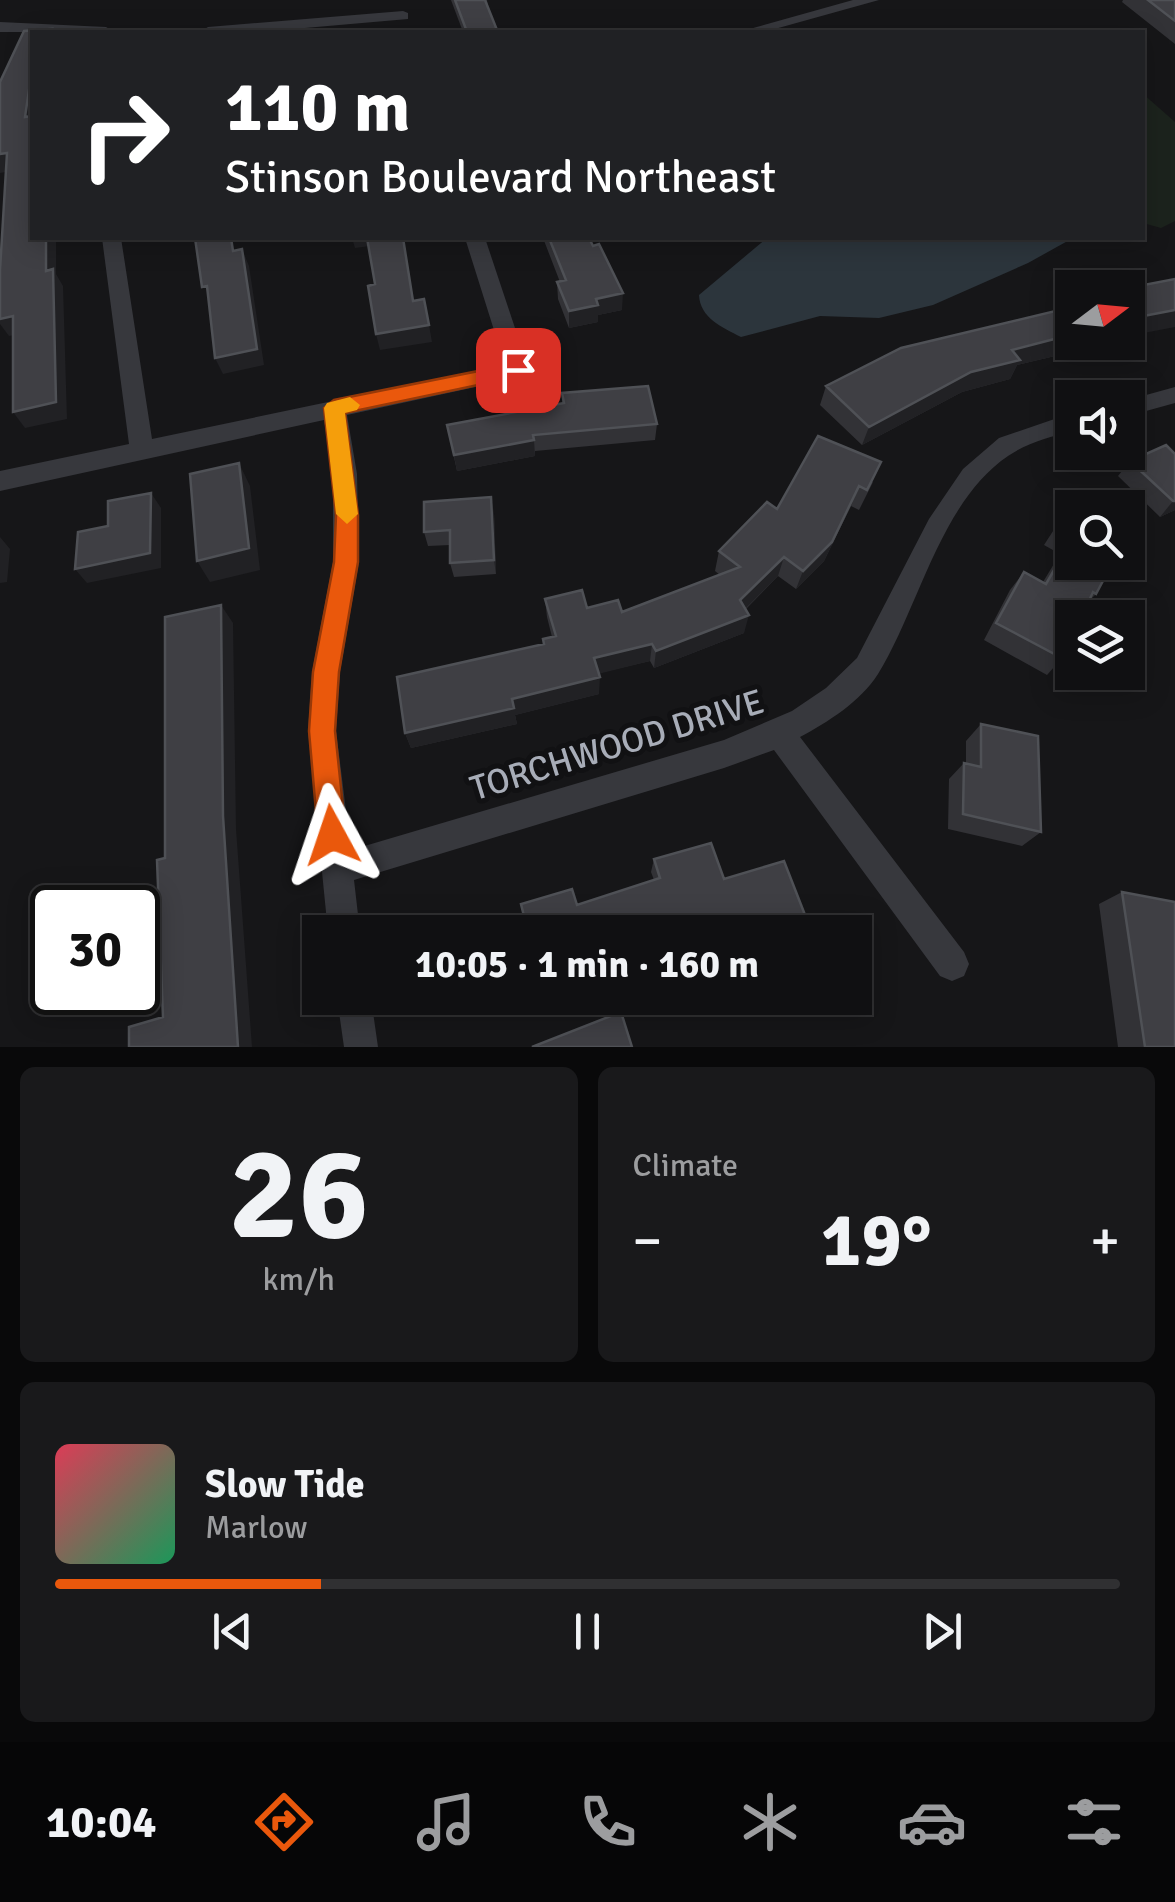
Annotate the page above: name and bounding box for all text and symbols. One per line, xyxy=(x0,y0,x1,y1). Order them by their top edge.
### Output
text: 110 m xyxy=(225,64,410,150)
icon: right xyxy=(60,70,190,200)
text: Stinson Boulevard Northeast xyxy=(225,150,776,205)
north arrow xyxy=(1055,270,1145,360)
map controls xyxy=(1055,270,1145,690)
pin xyxy=(476,328,561,413)
icon: arrive xyxy=(491,343,546,398)
button: sound xyxy=(1055,380,1145,470)
button: search xyxy=(1055,490,1145,580)
button: layers xyxy=(1055,600,1145,690)
street label: TORCHWOOD DRIVE xyxy=(465,680,769,810)
position arrow xyxy=(280,783,384,887)
speed limit sign: 30 xyxy=(30,885,160,1015)
text: 10:05 · 1 min · 160 m xyxy=(415,941,759,988)
text: 26 xyxy=(229,1115,369,1275)
text: Climate xyxy=(633,1146,738,1185)
text: 19° xyxy=(821,1194,932,1287)
text: − xyxy=(633,1207,662,1275)
text: + xyxy=(1090,1207,1120,1275)
text: km/h xyxy=(263,1260,335,1299)
text: Slow Tide xyxy=(205,1461,365,1508)
text: Marlow xyxy=(205,1508,307,1547)
icon: previous xyxy=(205,1604,260,1659)
icon: pause xyxy=(560,1604,615,1659)
icon: next xyxy=(915,1604,970,1659)
icon: directions xyxy=(249,1787,319,1857)
icon: music xyxy=(411,1787,481,1857)
icon: phone xyxy=(573,1787,643,1857)
icon: climate xyxy=(735,1787,805,1857)
icon: car xyxy=(897,1787,967,1857)
icon: filters xyxy=(1059,1787,1129,1857)
text: 10:04 xyxy=(46,1795,156,1850)

